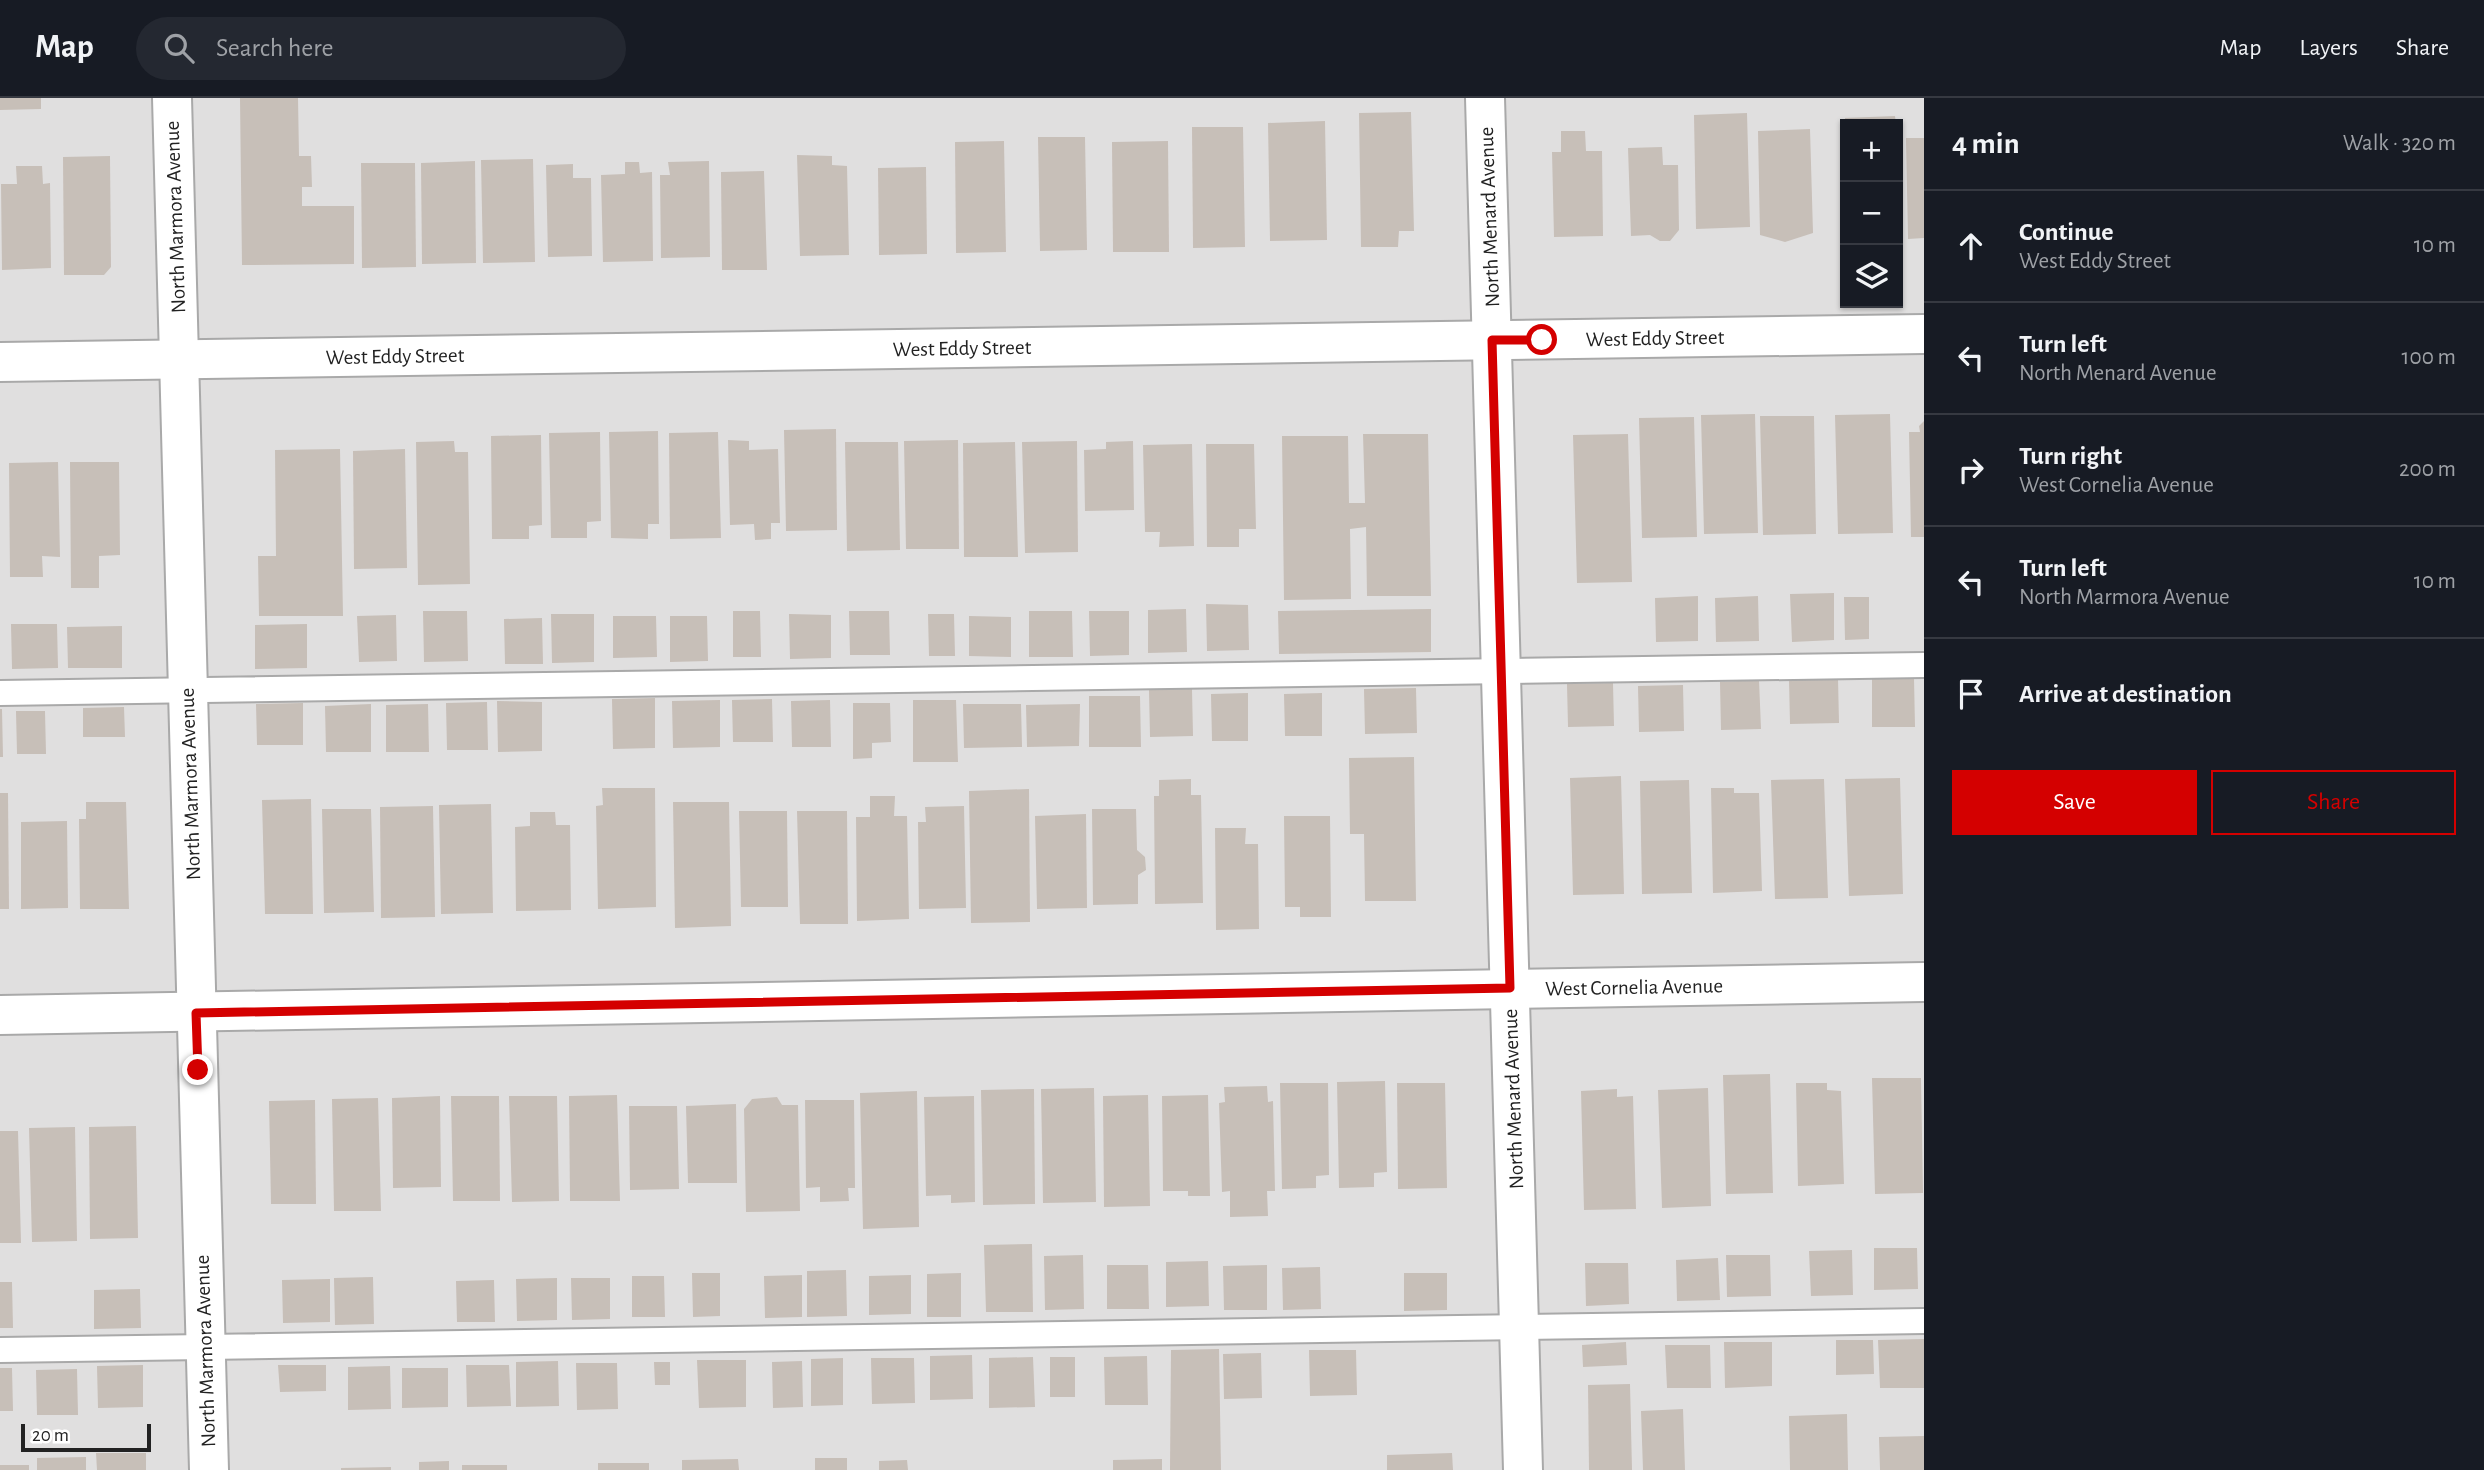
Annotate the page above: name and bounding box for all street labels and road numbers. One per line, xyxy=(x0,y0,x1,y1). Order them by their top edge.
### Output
street label: North Marmora Avenue xyxy=(162,120,189,313)
street label: North Menard Avenue xyxy=(1476,126,1503,307)
street label: West Eddy Street xyxy=(1586,327,1725,350)
street label: West Eddy Street xyxy=(893,337,1032,360)
street label: West Eddy Street xyxy=(326,345,465,368)
street label: North Marmora Avenue xyxy=(177,687,204,880)
street label: West Cornelia Avenue xyxy=(1545,975,1723,1000)
street label: North Menard Avenue xyxy=(1500,1008,1527,1189)
street label: North Marmora Avenue xyxy=(192,1254,219,1447)

